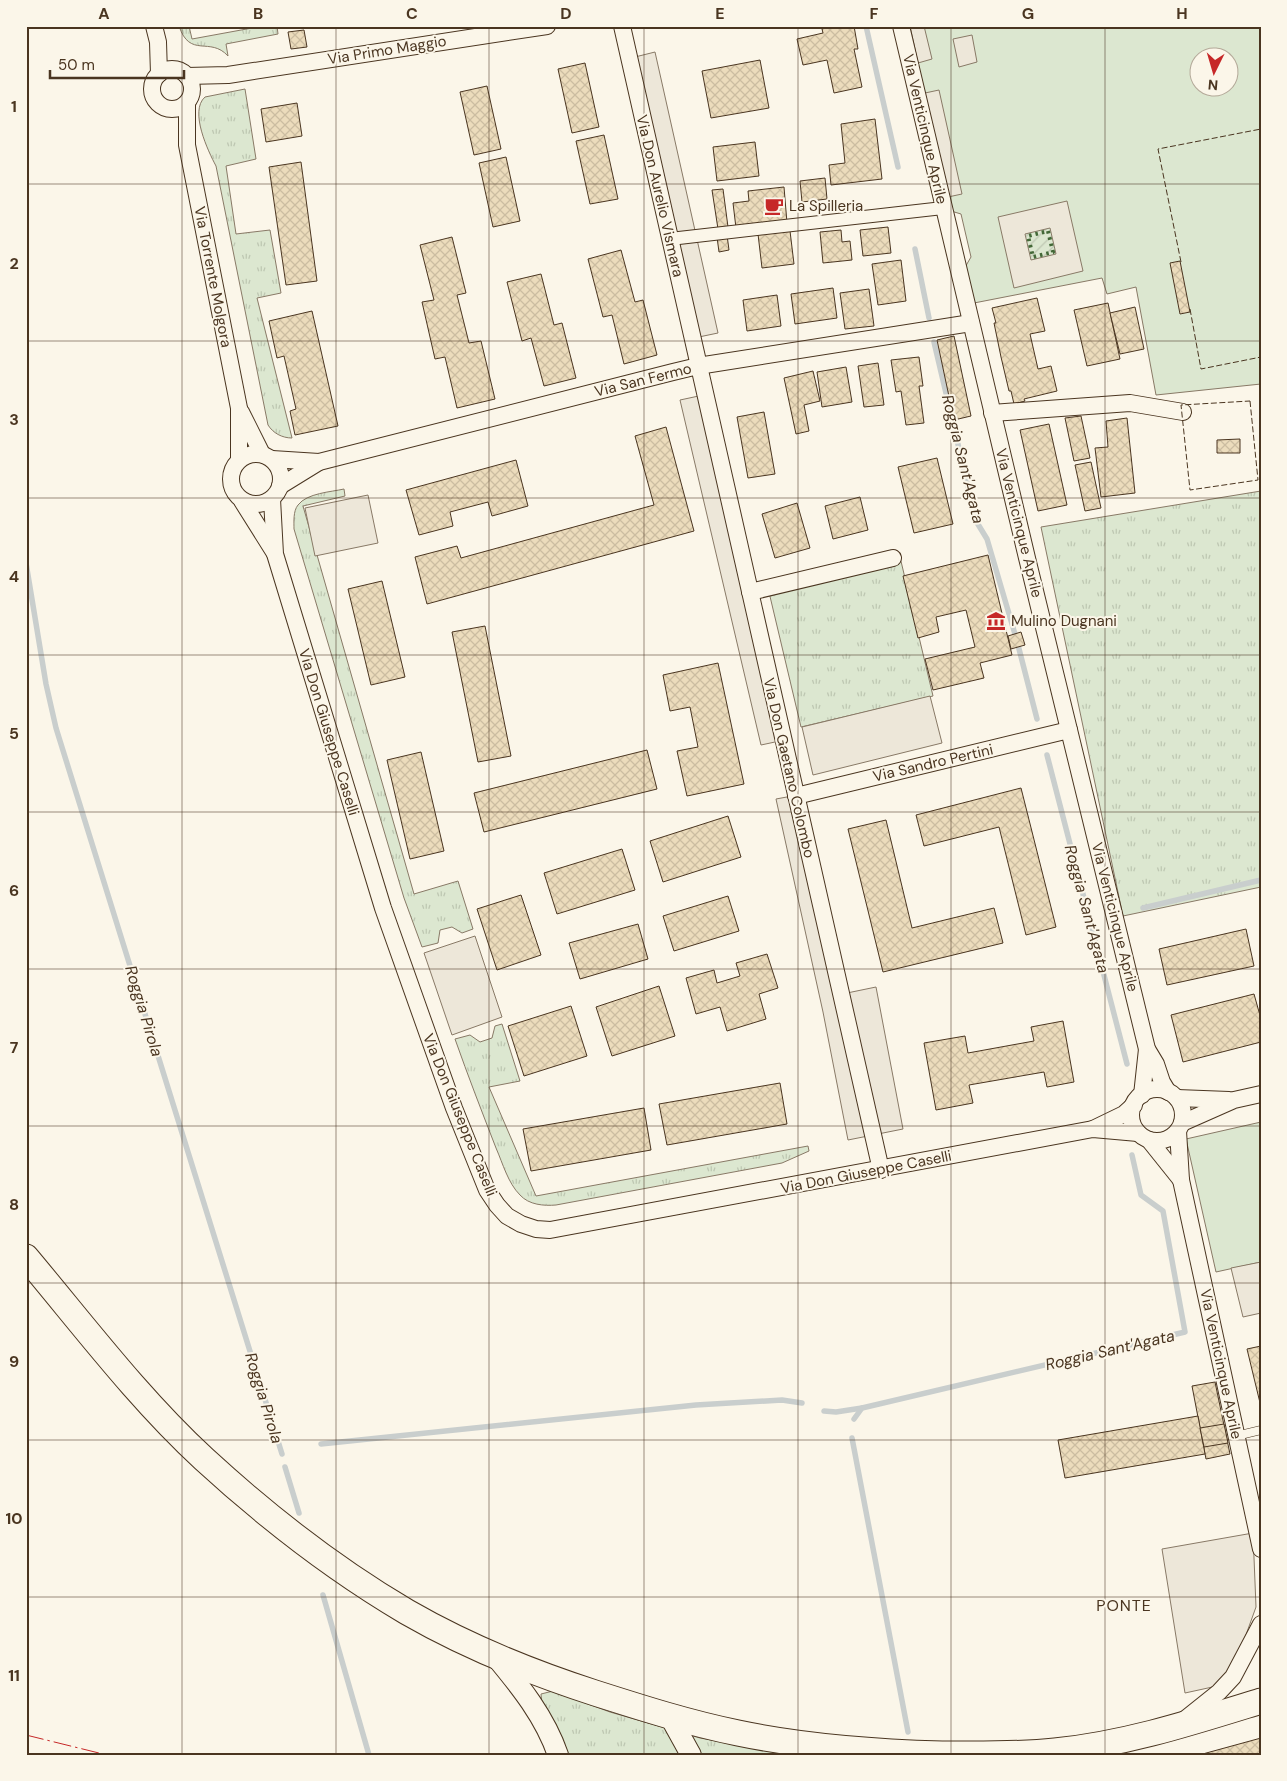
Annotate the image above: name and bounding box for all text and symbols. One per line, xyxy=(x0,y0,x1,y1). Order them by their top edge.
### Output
text: A xyxy=(98,3,110,24)
text: B xyxy=(253,3,263,24)
text: C xyxy=(406,3,418,24)
text: D xyxy=(560,3,572,24)
text: E xyxy=(715,3,725,24)
text: F xyxy=(870,3,879,24)
text: G xyxy=(1022,3,1034,24)
text: H xyxy=(1176,3,1188,24)
street label: Via Primo Maggio xyxy=(326,31,448,69)
scale bar xyxy=(50,48,184,80)
north arrow xyxy=(1190,48,1240,98)
street label: Via Venticinque Aprile xyxy=(898,52,952,206)
text: 50 m xyxy=(58,55,95,75)
text: N xyxy=(1207,76,1219,94)
text: 1 xyxy=(11,96,17,117)
street label: Via Don Aurelio Vismara xyxy=(632,113,688,279)
cafe icon: La Spilleria xyxy=(763,195,785,217)
place label: La Spilleria xyxy=(789,196,863,216)
street label: Via Torrente Molgora xyxy=(190,205,236,349)
text: 2 xyxy=(9,253,19,274)
street label: Via San Fermo xyxy=(592,358,694,402)
water label: Roggia Sant'Agata xyxy=(937,392,989,526)
text: 3 xyxy=(9,409,19,430)
street label: Via Venticinque Aprile xyxy=(991,446,1047,600)
text: 4 xyxy=(9,566,19,587)
museum icon: Mulino Dugnani xyxy=(985,610,1007,632)
place label: Mulino Dugnani xyxy=(1011,611,1117,631)
street label: Via Don Giuseppe Caselli xyxy=(294,646,364,818)
street label: Via Don Gaetano Colombo xyxy=(759,676,820,860)
text: 5 xyxy=(9,723,19,744)
street label: Via Sandro Pertini xyxy=(871,739,995,787)
street label: Via Venticinque Aprile xyxy=(1087,840,1143,994)
water label: Roggia Sant'Agata xyxy=(1060,842,1114,976)
text: 6 xyxy=(9,880,19,901)
water label: Roggia Pirola xyxy=(120,963,168,1059)
street label: Via Don Giuseppe Caselli xyxy=(418,1031,502,1199)
text: 7 xyxy=(10,1037,19,1058)
street label: Via Don Giuseppe Caselli xyxy=(779,1146,953,1198)
text: 8 xyxy=(9,1194,19,1215)
street label: Via Venticinque Aprile xyxy=(1195,1287,1247,1441)
water label: Roggia Sant'Agata xyxy=(1043,1325,1177,1375)
water label: Roggia Pirola xyxy=(240,1350,288,1446)
text: 9 xyxy=(9,1351,19,1372)
text: 10 xyxy=(5,1508,23,1529)
district label: PONTE xyxy=(1096,1595,1152,1616)
text: 11 xyxy=(8,1665,20,1686)

